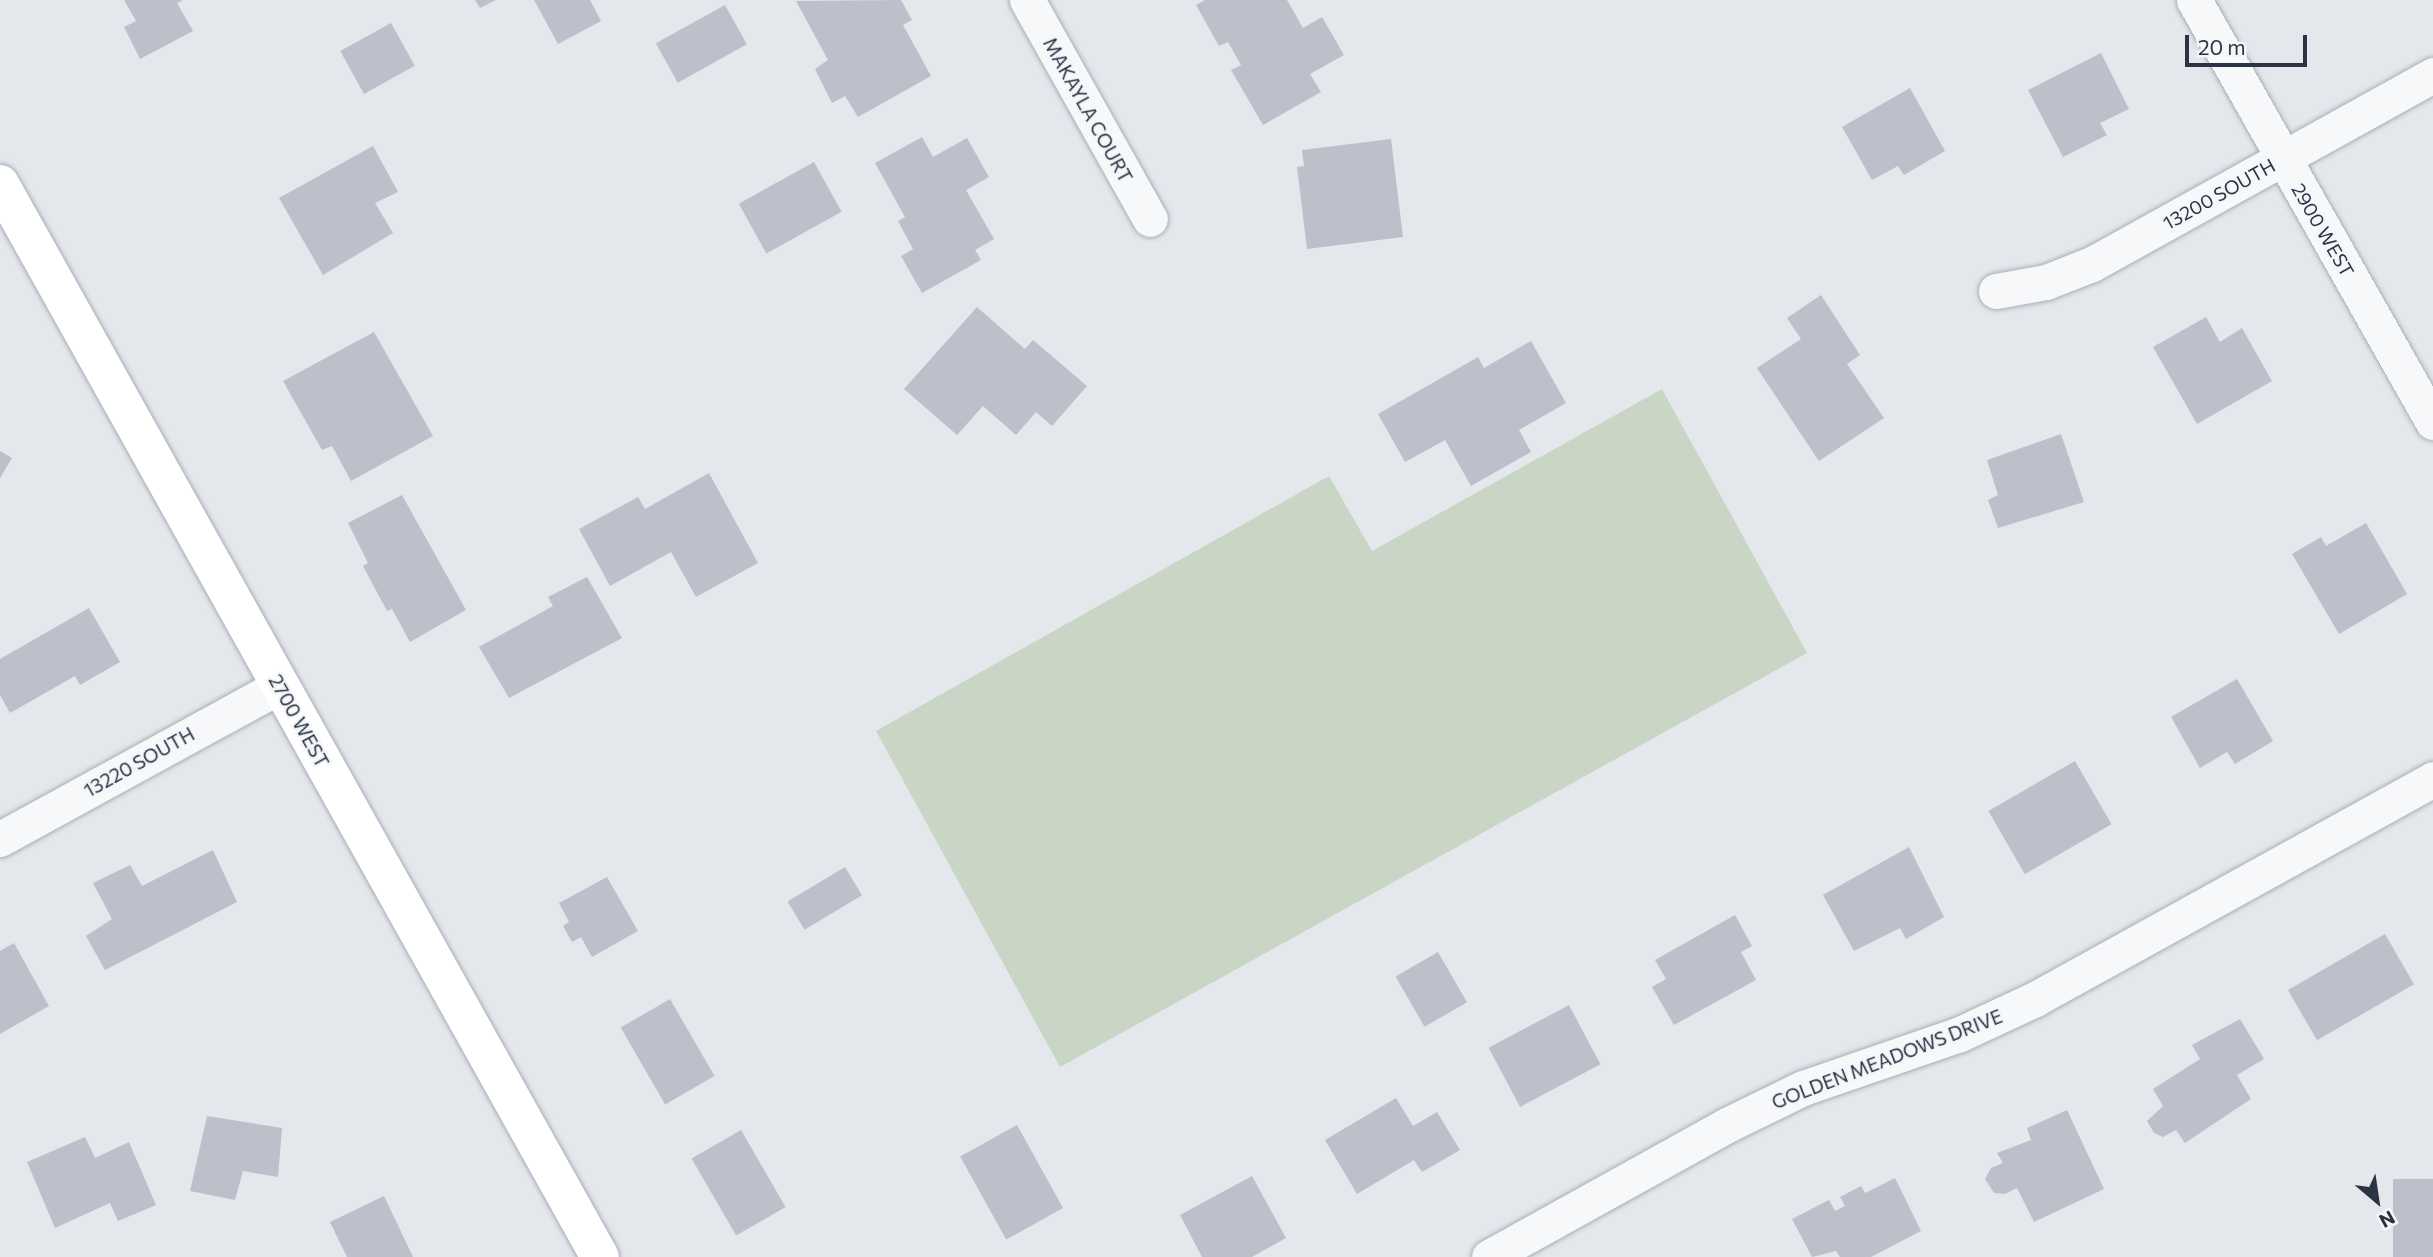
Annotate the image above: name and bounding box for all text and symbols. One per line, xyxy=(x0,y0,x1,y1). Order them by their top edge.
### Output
scale bar xyxy=(2188,21,2310,65)
street label: MAKAYLA COURT xyxy=(1039,33,1137,187)
text: 20 m xyxy=(2198,34,2246,59)
street label: 13200 SOUTH xyxy=(2159,154,2279,234)
street label: 2900 WEST xyxy=(2287,179,2359,281)
street label: 2700 WEST xyxy=(264,671,334,771)
street label: 13220 SOUTH xyxy=(80,722,198,802)
street label: GOLDEN MEADOWS DRIVE xyxy=(1768,1004,2006,1114)
north arrow xyxy=(2342,1166,2412,1236)
text: N xyxy=(2376,1206,2399,1233)

